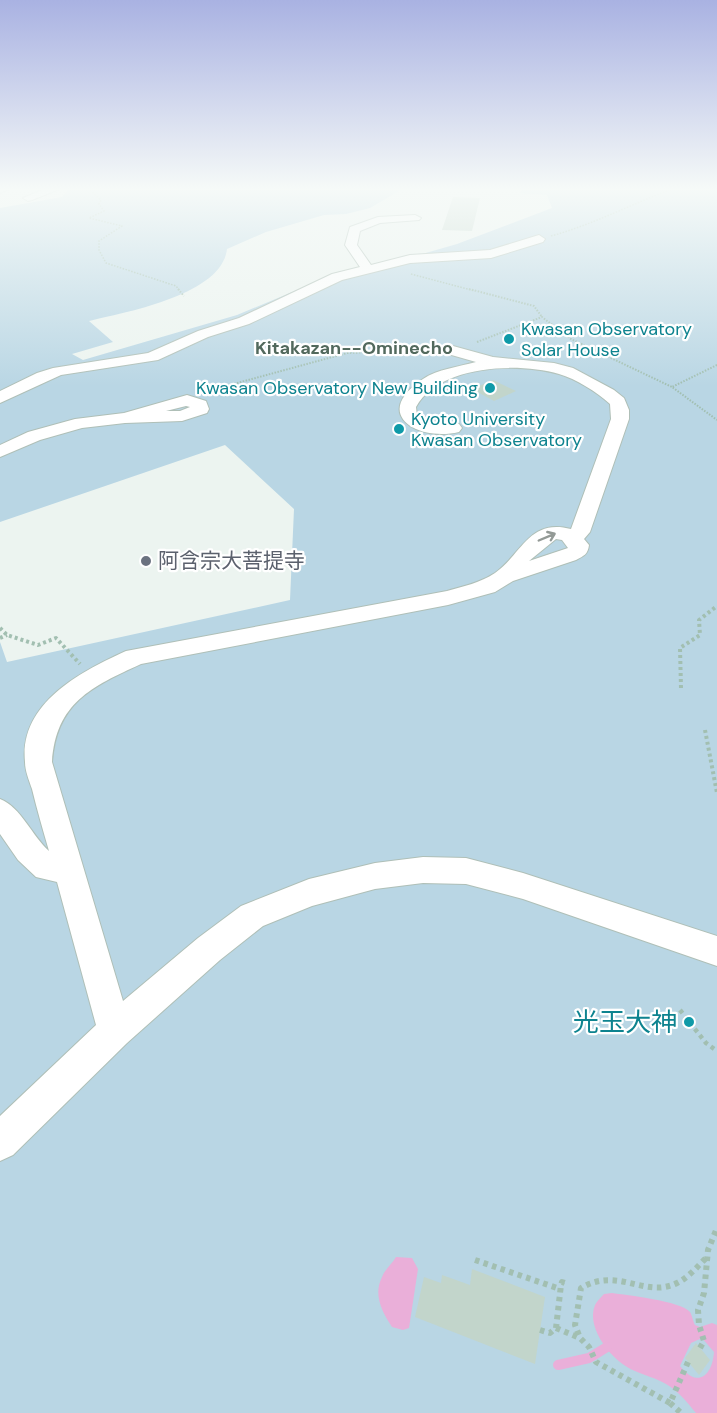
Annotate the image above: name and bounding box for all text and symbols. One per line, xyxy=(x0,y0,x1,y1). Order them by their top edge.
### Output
place label: Kwasan Observatory Solar House xyxy=(521,317,692,362)
marker: Kwasan Observatory Solar House xyxy=(502,332,516,346)
district label: Kitakazan--Ominecho xyxy=(255,336,453,360)
place label: Kwasan Observatory New Building xyxy=(196,376,478,400)
marker: Kwasan Observatory New Building xyxy=(483,381,497,395)
place label: Kyoto University Kwasan Observatory xyxy=(411,407,582,452)
marker: Kyoto University Kwasan Observatory xyxy=(392,422,406,436)
one-way arrow xyxy=(537,531,555,542)
place label: 阿含宗大菩提寺 xyxy=(158,547,305,575)
marker: 阿含宗大菩提寺 xyxy=(139,554,153,568)
place label: 光玉大神 xyxy=(573,1005,677,1039)
marker: 光玉大神 xyxy=(682,1015,696,1029)

